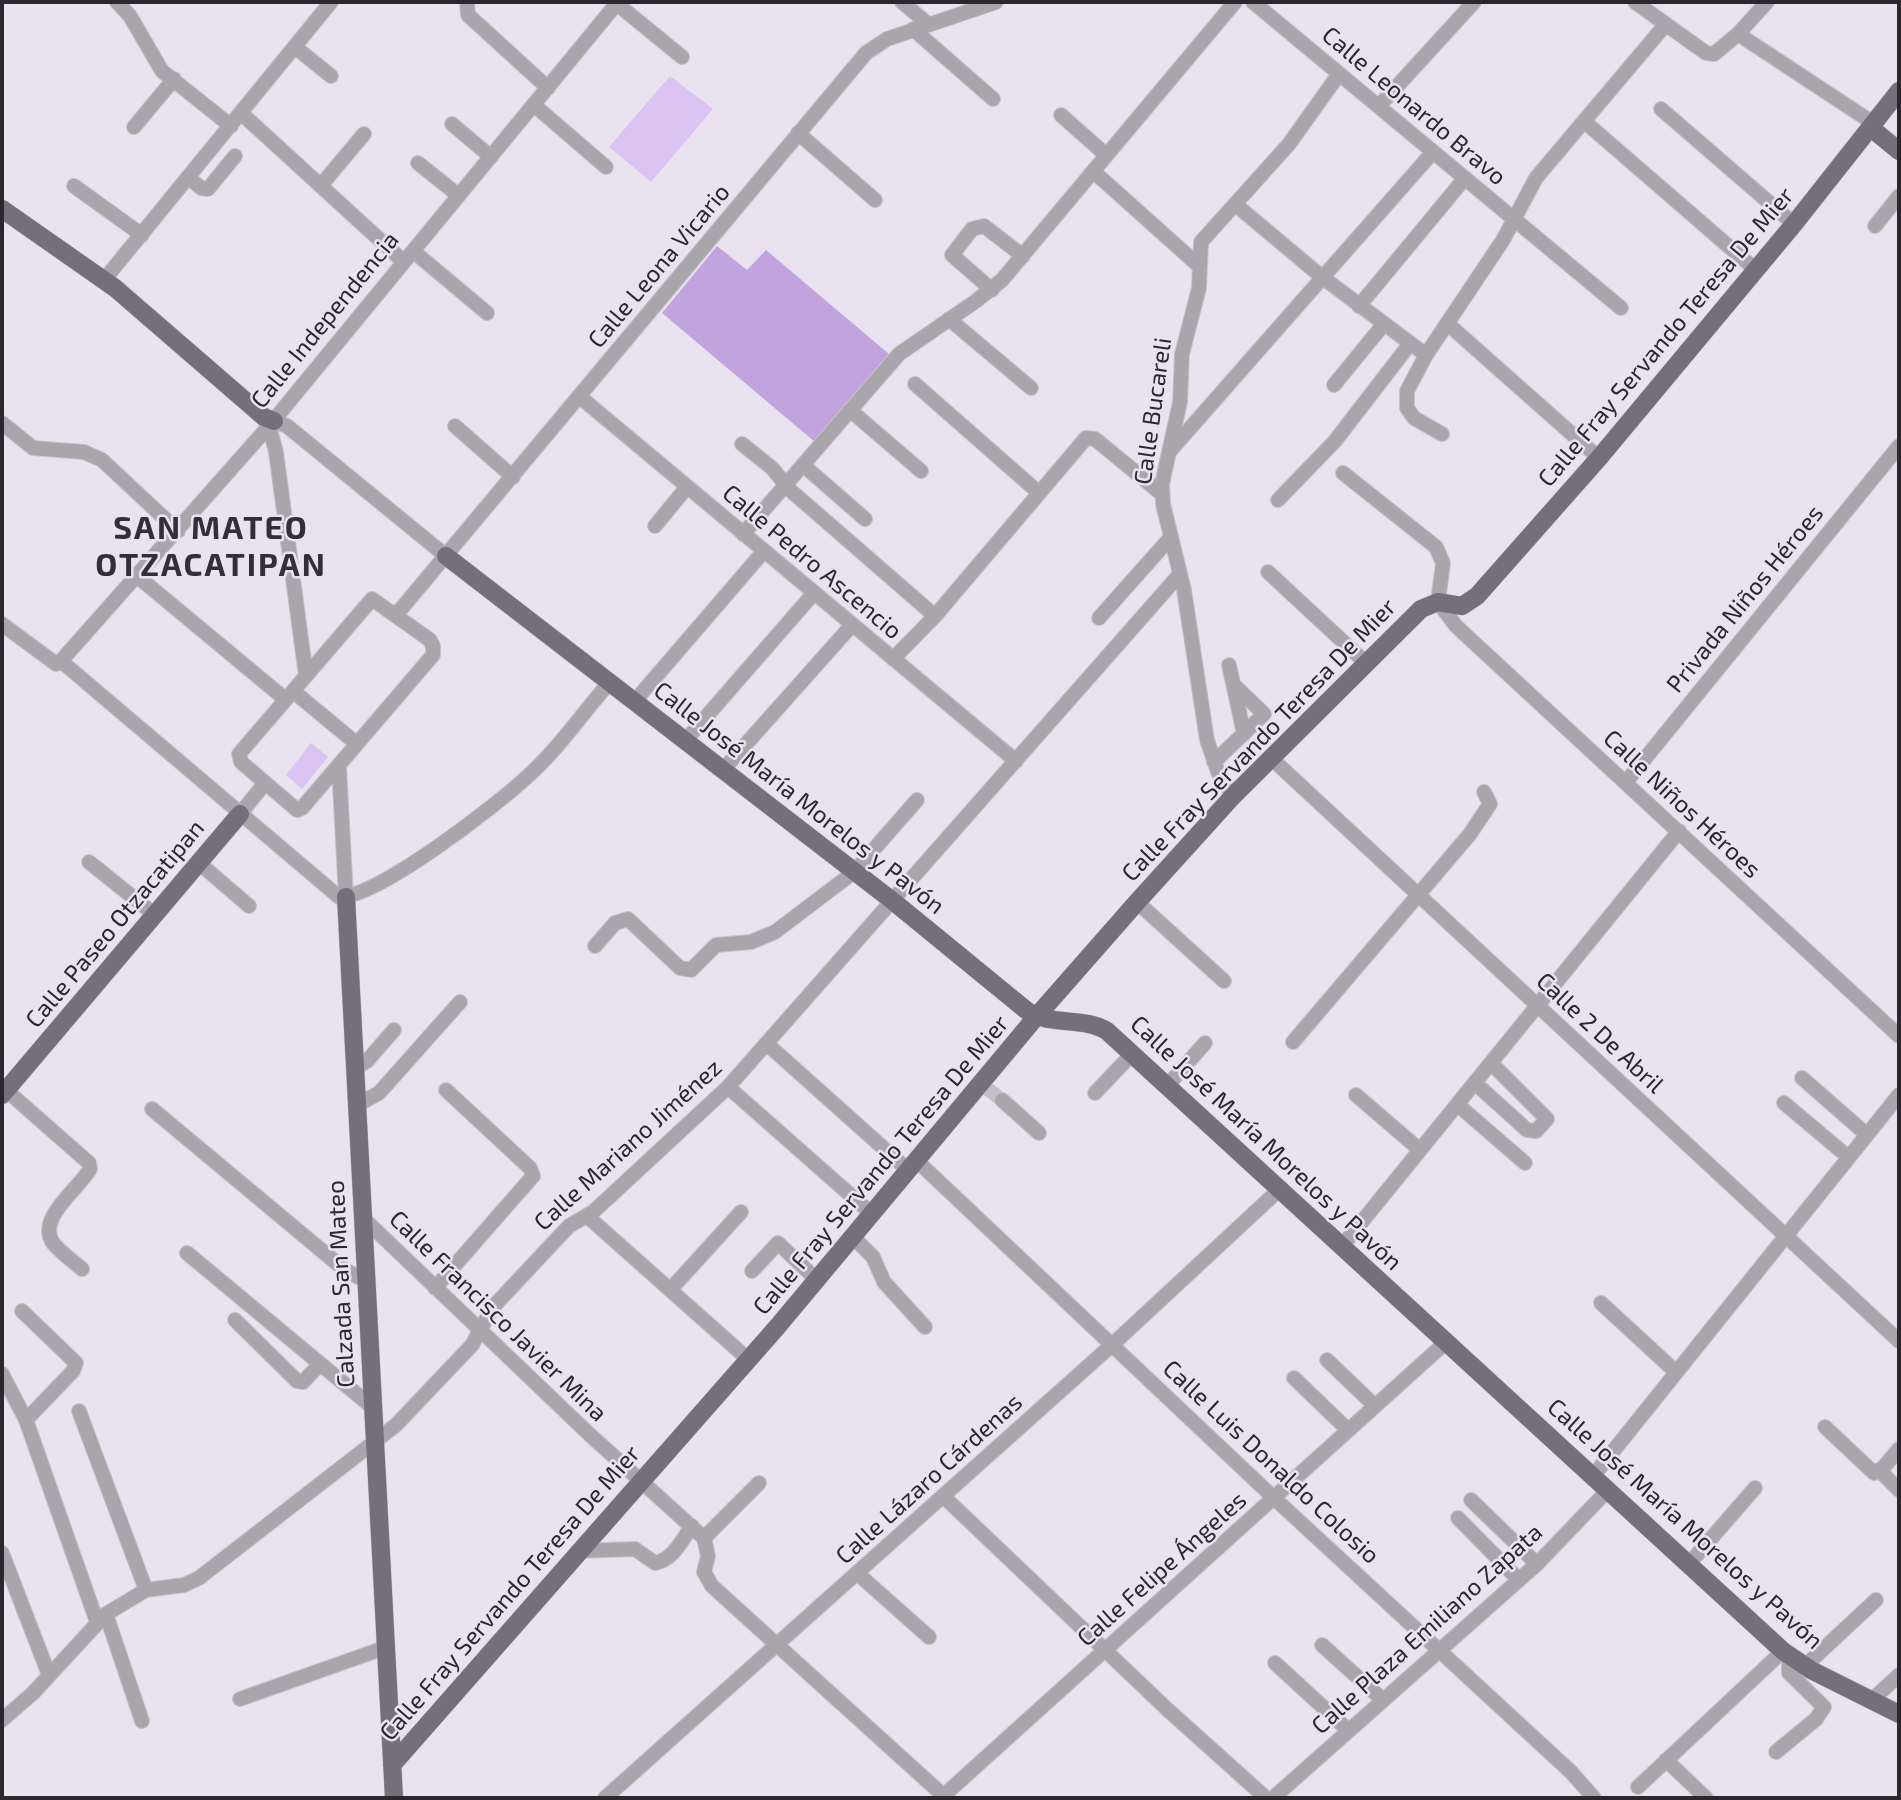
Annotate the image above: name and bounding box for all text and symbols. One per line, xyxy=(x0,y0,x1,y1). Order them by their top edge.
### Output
street label: Calle Leonardo Bravo xyxy=(1316,21,1512,191)
street label: Calle Leona Vicario xyxy=(582,178,736,354)
street label: Calle Fray Servando Teresa De Mier xyxy=(1532,181,1800,493)
street label: Calle Independencia xyxy=(245,226,405,414)
street label: Calle Bucareli xyxy=(1128,336,1178,486)
street label: Calle Pedro Ascencio xyxy=(717,479,907,645)
street label: Privada Niños Héroes xyxy=(1661,500,1829,698)
district label: SAN MATEO OTZACATIPAN xyxy=(97,509,325,584)
street label: Calle Fray Servando Teresa De Mier xyxy=(1116,593,1402,887)
street label: Calle José María Morelos y Pavón xyxy=(648,676,950,920)
street label: Calle Niños Héroes xyxy=(1597,724,1767,884)
street label: Calle Paseo Otzacatipan xyxy=(20,814,210,1034)
street label: Calle 2 De Abril xyxy=(1530,967,1670,1099)
street label: Calle Fray Servando Teresa De Mier xyxy=(747,1009,1015,1321)
street label: Calle José María Morelos y Pavón xyxy=(1124,1010,1408,1276)
street label: Calle Mariano Jiménez xyxy=(528,1053,728,1237)
street label: Calzada San Mateo xyxy=(321,1180,361,1388)
street label: Calle Francisco Javier Mina xyxy=(383,1205,613,1427)
street label: Calle Luis Donaldo Colosio xyxy=(1157,1354,1385,1570)
street label: Calle Lázaro Cárdenas xyxy=(830,1388,1028,1570)
street label: Calle José María Morelos y Pavón xyxy=(1541,1393,1829,1655)
street label: Calle Fray Servando Teresa De Mier xyxy=(374,1439,646,1747)
street label: Calle Felipe Ángeles xyxy=(1072,1486,1252,1652)
street label: Calle Plaza Emiliano Zapata xyxy=(1306,1518,1548,1740)

